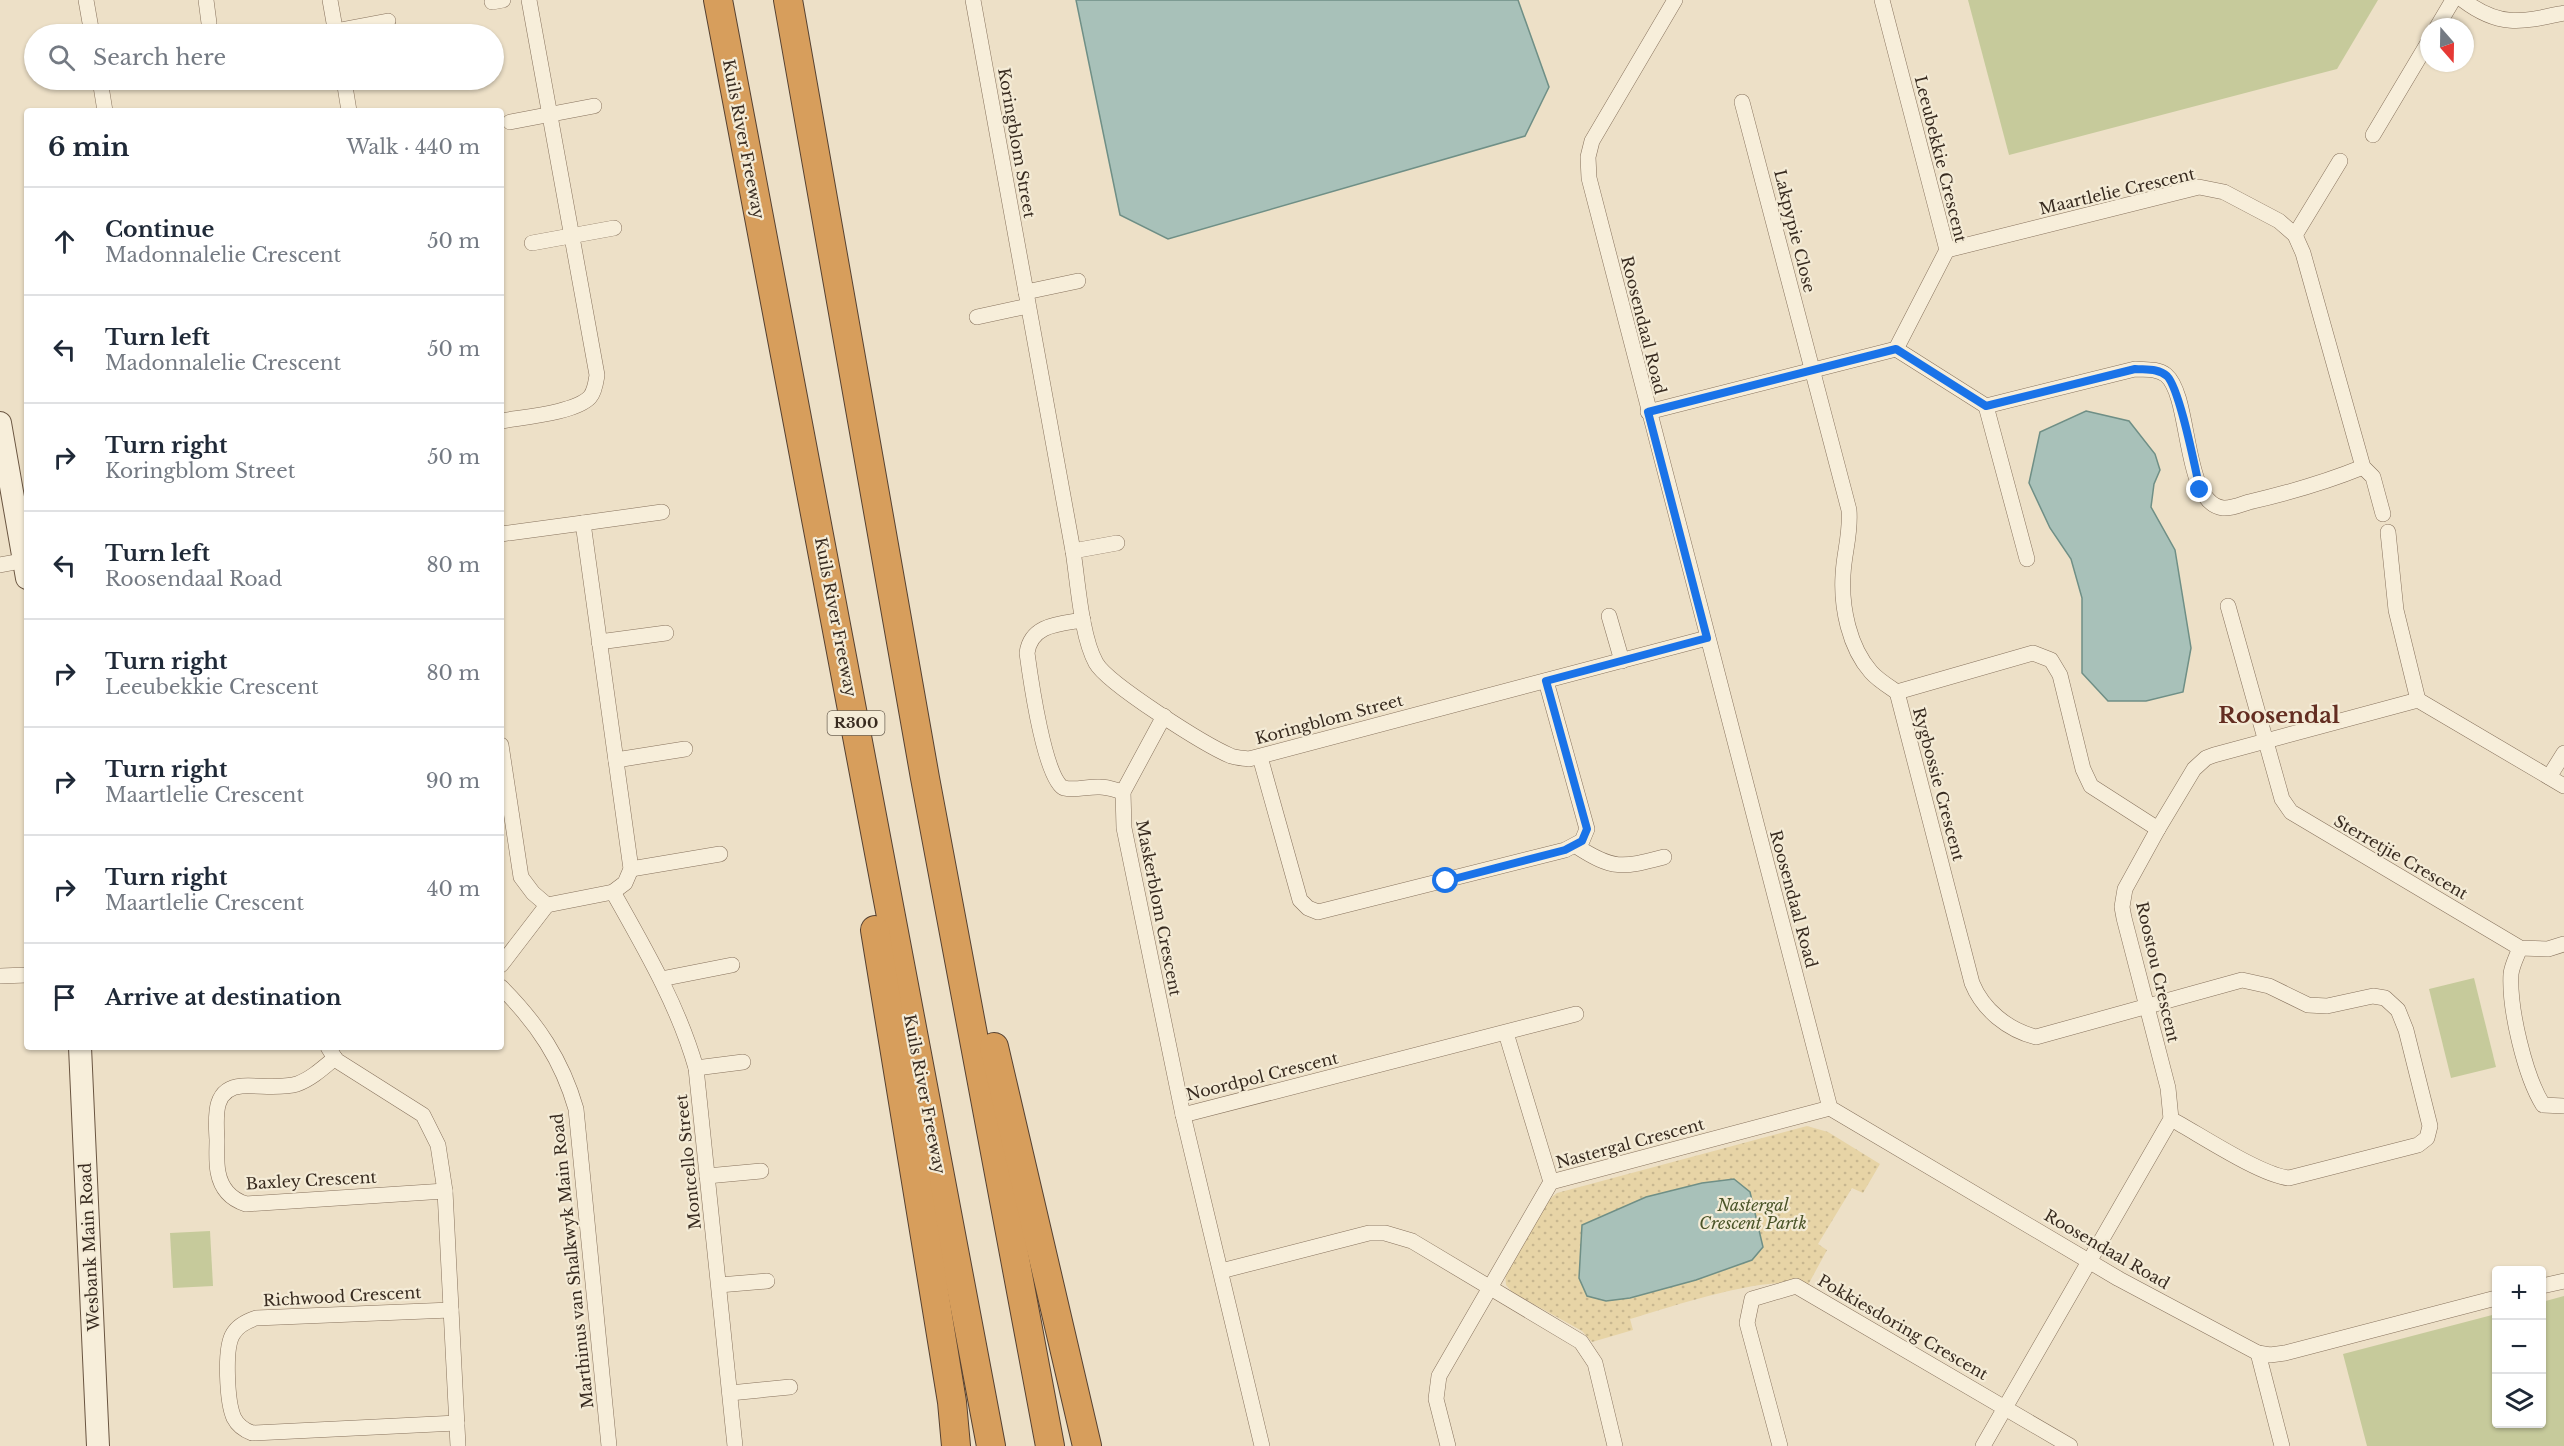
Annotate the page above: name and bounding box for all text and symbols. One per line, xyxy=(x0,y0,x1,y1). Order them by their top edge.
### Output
north arrow xyxy=(2420,18,2474,72)
search box xyxy=(24,24,504,90)
icon: search xyxy=(45,41,78,74)
text: Search here xyxy=(93,44,226,71)
street label: Kuils River Freeway xyxy=(719,57,769,221)
street label: Koringblom Street xyxy=(994,66,1040,220)
street label: Leeubekkie Crescent xyxy=(1911,74,1971,244)
text: 6 min xyxy=(48,131,129,163)
text: Walk · 440 m xyxy=(347,135,480,159)
street label: Maartlelie Crescent xyxy=(2037,163,2197,219)
street label: Lakpypie Close xyxy=(1770,167,1820,295)
text: Continue xyxy=(105,216,214,243)
icon: ahead xyxy=(48,225,81,258)
text: 50 m xyxy=(427,229,480,253)
text: Madonnalelie Crescent xyxy=(105,243,341,267)
street label: Roosendaal Road xyxy=(1617,254,1671,396)
text: Turn left xyxy=(105,324,210,351)
icon: left xyxy=(48,333,81,366)
text: 50 m xyxy=(427,337,480,361)
text: Madonnalelie Crescent xyxy=(105,351,341,375)
text: Turn right xyxy=(105,432,227,459)
icon: right xyxy=(48,441,81,474)
text: 50 m xyxy=(427,445,480,469)
text: Koringblom Street xyxy=(105,459,295,483)
route end xyxy=(2186,476,2212,502)
street label: Kuils River Freeway xyxy=(811,535,861,699)
text: Turn left xyxy=(105,540,210,567)
icon: left xyxy=(48,549,81,582)
text: 80 m xyxy=(426,553,480,577)
text: Roosendaal Road xyxy=(105,567,282,591)
text: Turn right xyxy=(105,648,227,675)
icon: right xyxy=(48,657,81,690)
text: 80 m xyxy=(426,661,480,685)
text: Leeubekkie Crescent xyxy=(105,675,318,699)
street label: Koringblom Street xyxy=(1253,690,1405,748)
district label: Roosendal xyxy=(2218,702,2340,729)
street label: Rygbossie Crescent xyxy=(1909,705,1969,863)
road number: R300 xyxy=(828,711,884,735)
text: Turn right xyxy=(105,756,227,783)
icon: right xyxy=(48,765,81,798)
text: 90 m xyxy=(426,769,480,793)
text: Maartlelie Crescent xyxy=(105,783,304,807)
street label: Sterretjie Crescent xyxy=(2330,810,2472,904)
street label: Maskerblom Crescent xyxy=(1132,818,1186,998)
street label: Roosendaal Road xyxy=(1766,828,1822,970)
text: Turn right xyxy=(105,864,227,891)
route start xyxy=(1432,867,1458,893)
icon: right xyxy=(48,873,81,906)
text: 40 m xyxy=(427,877,480,901)
text: Maartlelie Crescent xyxy=(105,891,304,915)
street label: Roostou Crescent xyxy=(2132,900,2184,1044)
icon: arrive xyxy=(48,981,81,1014)
text: Arrive at destination xyxy=(105,984,342,1011)
street label: Kuils River Freeway xyxy=(900,1012,950,1176)
street label: Noordpol Crescent xyxy=(1184,1047,1340,1105)
street label: Montcello Street xyxy=(671,1093,705,1231)
street label: Marthinus van Shalkwyk Main Road xyxy=(547,1112,597,1410)
street label: Nastergal Crescent xyxy=(1554,1114,1706,1172)
street label: Wesbank Main Road xyxy=(75,1162,103,1333)
street label: Baxley Crescent xyxy=(245,1167,377,1193)
park label: Nastergal Crescent Partk xyxy=(1699,1195,1807,1233)
street label: Roosendaal Road xyxy=(2041,1205,2174,1293)
map controls xyxy=(2492,1266,2546,1428)
button: + xyxy=(2492,1266,2546,1320)
street label: Pokkiesdoring Crescent xyxy=(1814,1270,1992,1384)
street label: Richwood Crescent xyxy=(262,1282,422,1310)
button: − xyxy=(2492,1320,2546,1374)
button: layers xyxy=(2492,1374,2546,1428)

